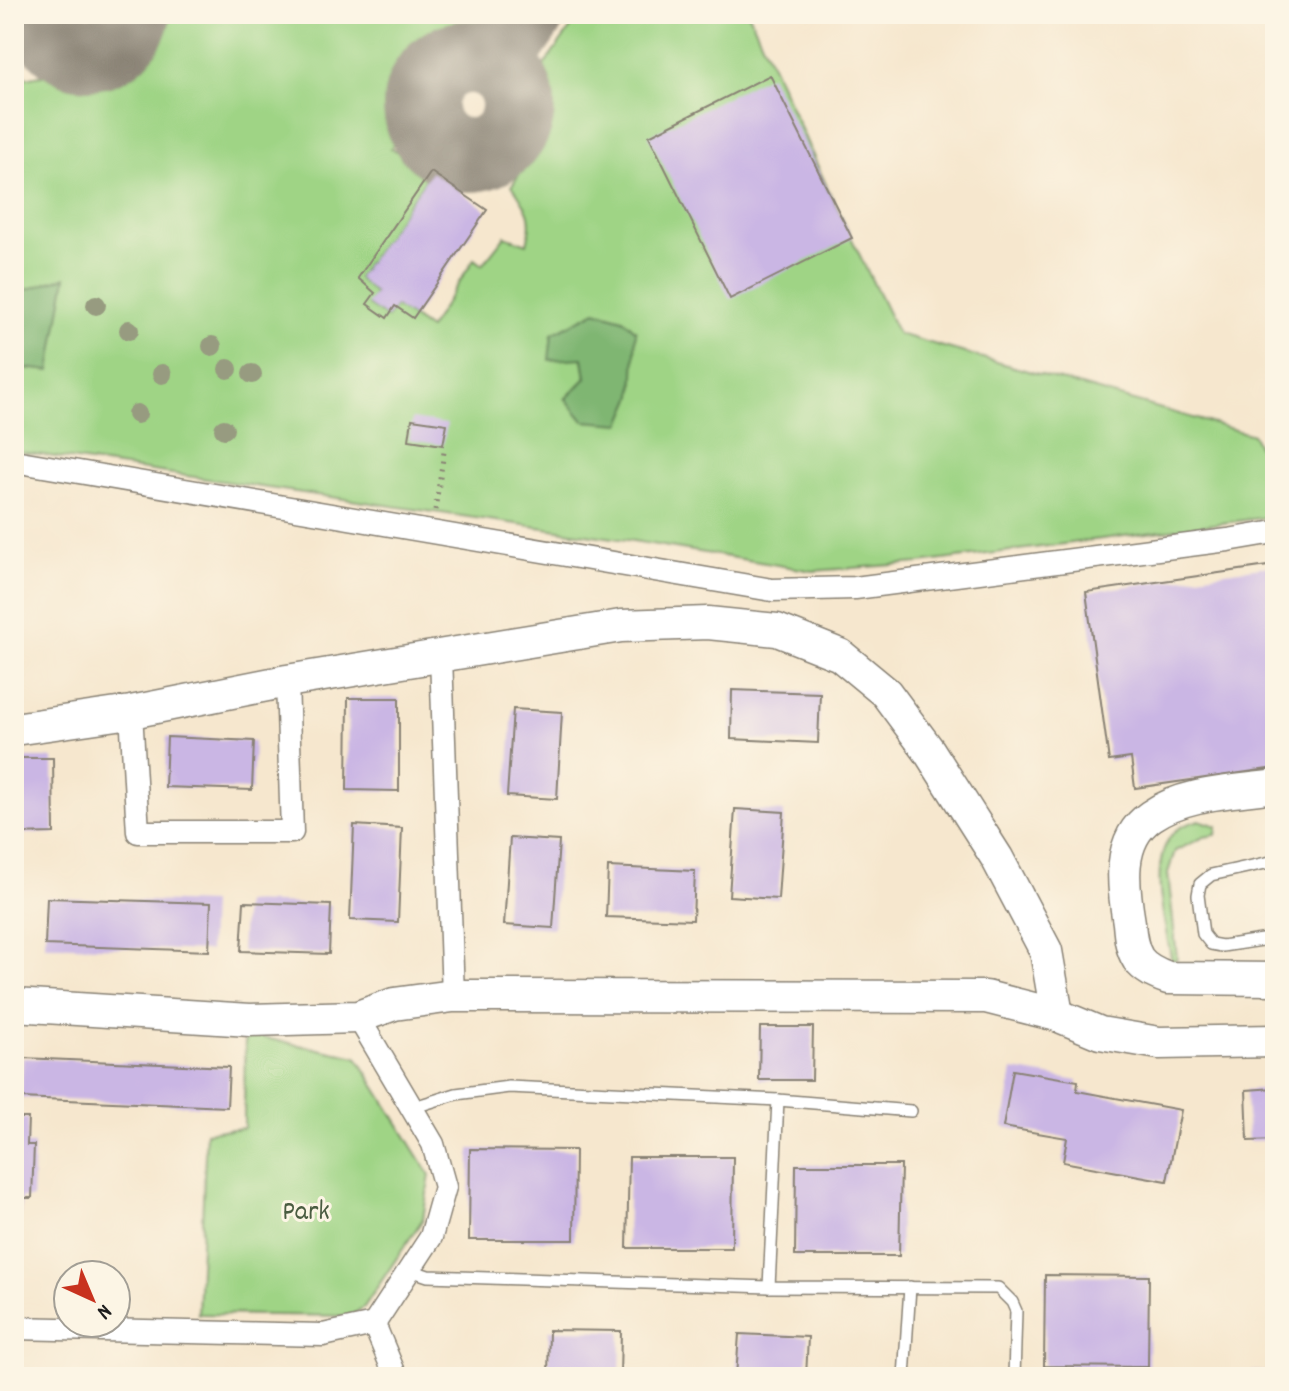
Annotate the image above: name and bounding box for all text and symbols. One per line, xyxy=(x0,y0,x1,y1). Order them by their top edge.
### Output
park label: Park xyxy=(282,1194,330,1234)
north arrow xyxy=(52,1259,132,1339)
text: N xyxy=(89,1296,118,1326)

